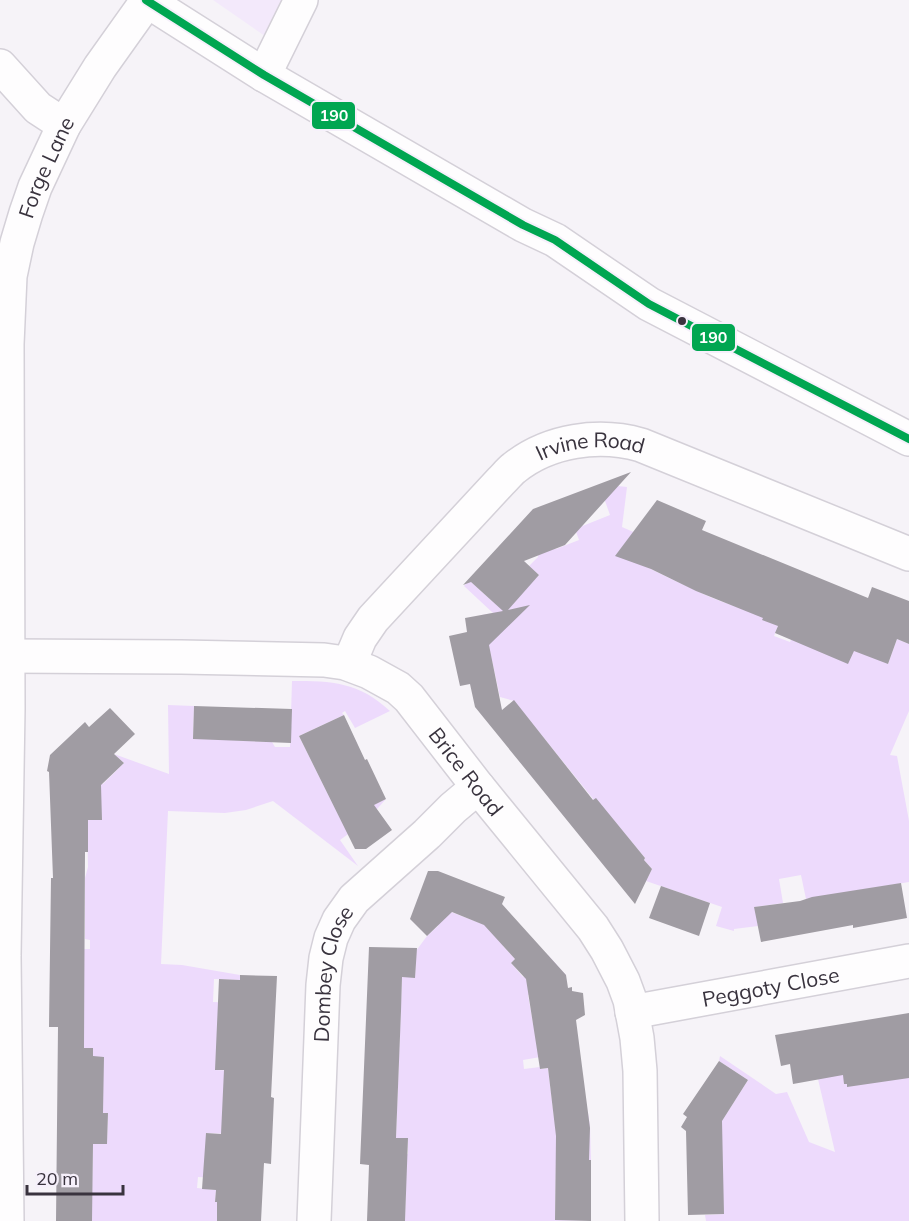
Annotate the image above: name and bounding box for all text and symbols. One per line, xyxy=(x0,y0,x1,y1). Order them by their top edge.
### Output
line badge: 190 xyxy=(311,101,356,130)
text: 190 xyxy=(320,105,348,125)
street label: Forge Lane xyxy=(12,111,79,221)
unlabelled marker xyxy=(676,315,688,327)
line badge: 190 xyxy=(691,323,736,352)
text: 190 xyxy=(699,327,727,347)
street label: Irvine Road xyxy=(531,426,648,465)
street label: Brice Road xyxy=(423,722,509,821)
street label: Dombey Close xyxy=(308,900,358,1043)
street label: Peggoty Close xyxy=(700,961,841,1012)
scale bar xyxy=(27,1158,123,1196)
text: 20 m xyxy=(36,1167,78,1190)

